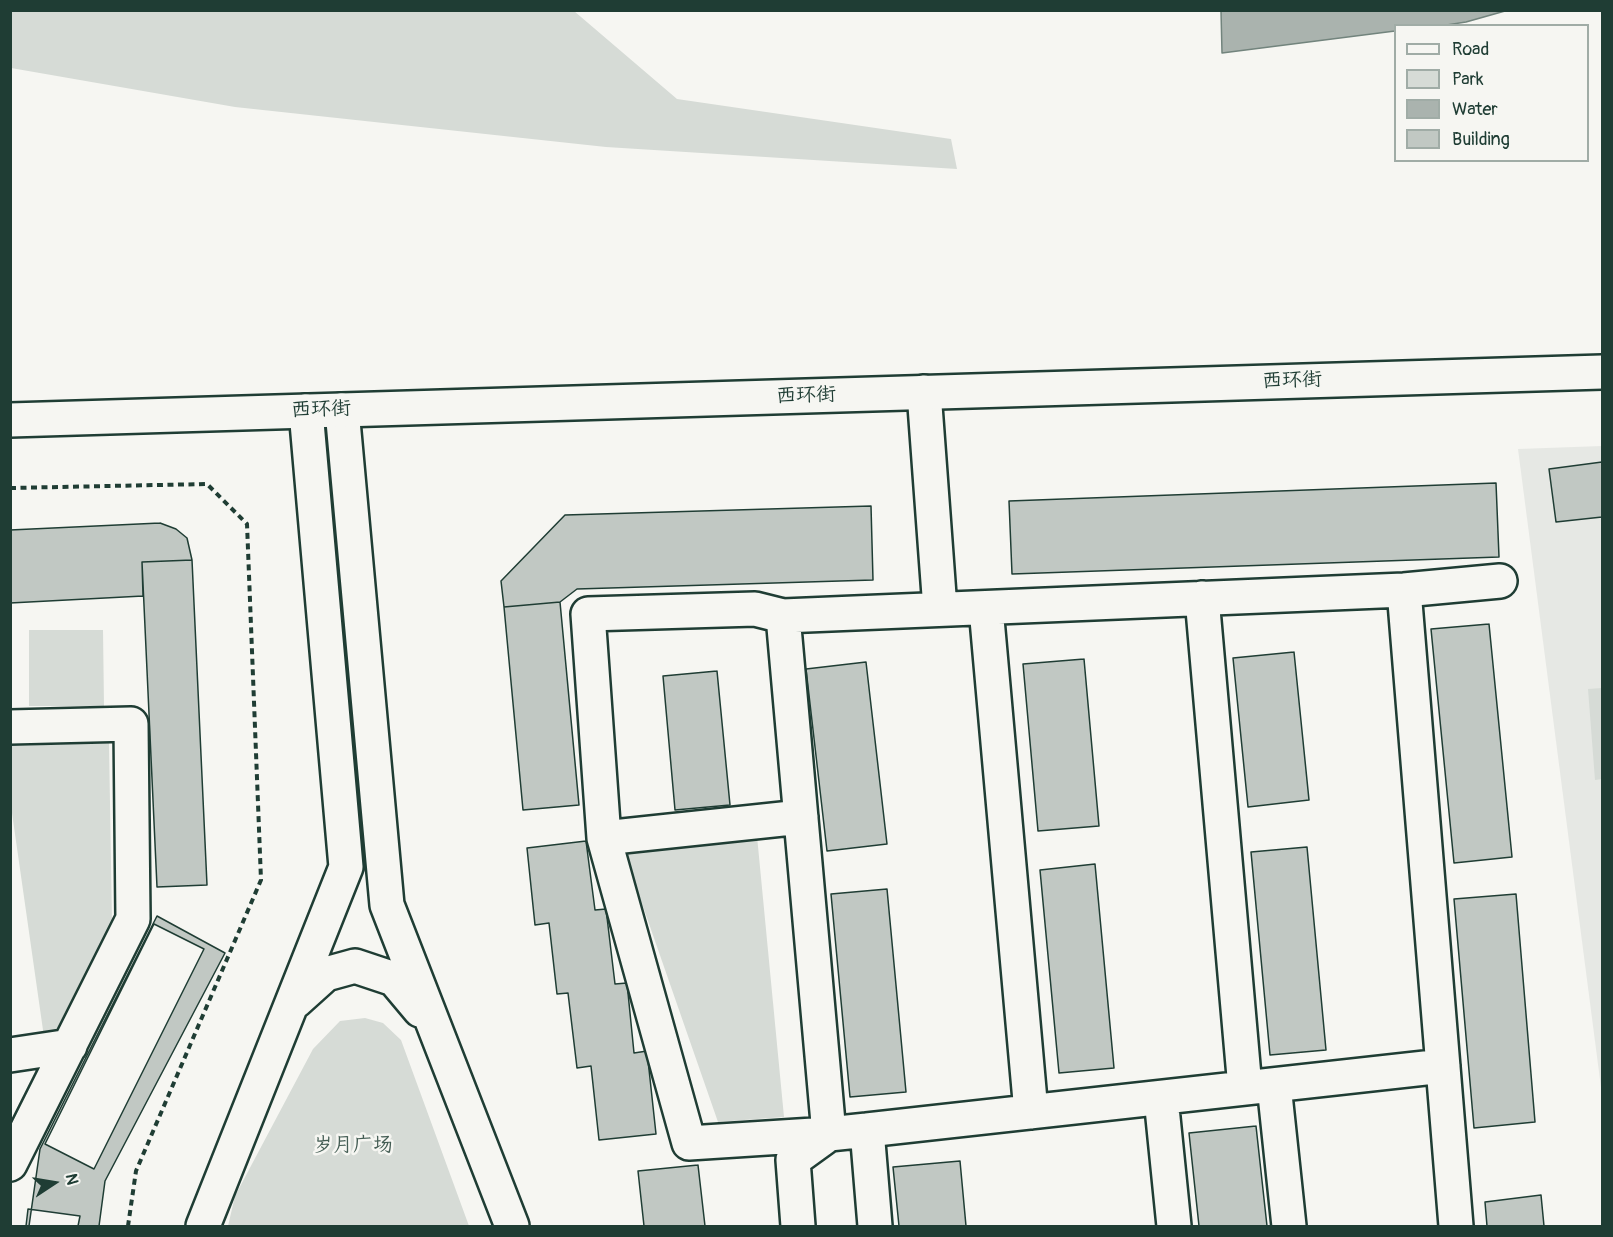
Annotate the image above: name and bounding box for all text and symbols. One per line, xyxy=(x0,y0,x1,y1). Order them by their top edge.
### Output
legend xyxy=(1394,24,1589,162)
text: Road xyxy=(1452,38,1489,61)
text: Park xyxy=(1452,68,1484,91)
text: Water xyxy=(1452,98,1498,121)
text: Building xyxy=(1452,128,1510,151)
street label: 西环街 xyxy=(1262,368,1322,394)
street label: 西环街 xyxy=(776,383,836,409)
street label: 西环街 xyxy=(291,397,351,423)
park label: 岁月广场 xyxy=(313,1134,393,1158)
north arrow xyxy=(24,1153,84,1213)
text: N xyxy=(61,1172,83,1187)

